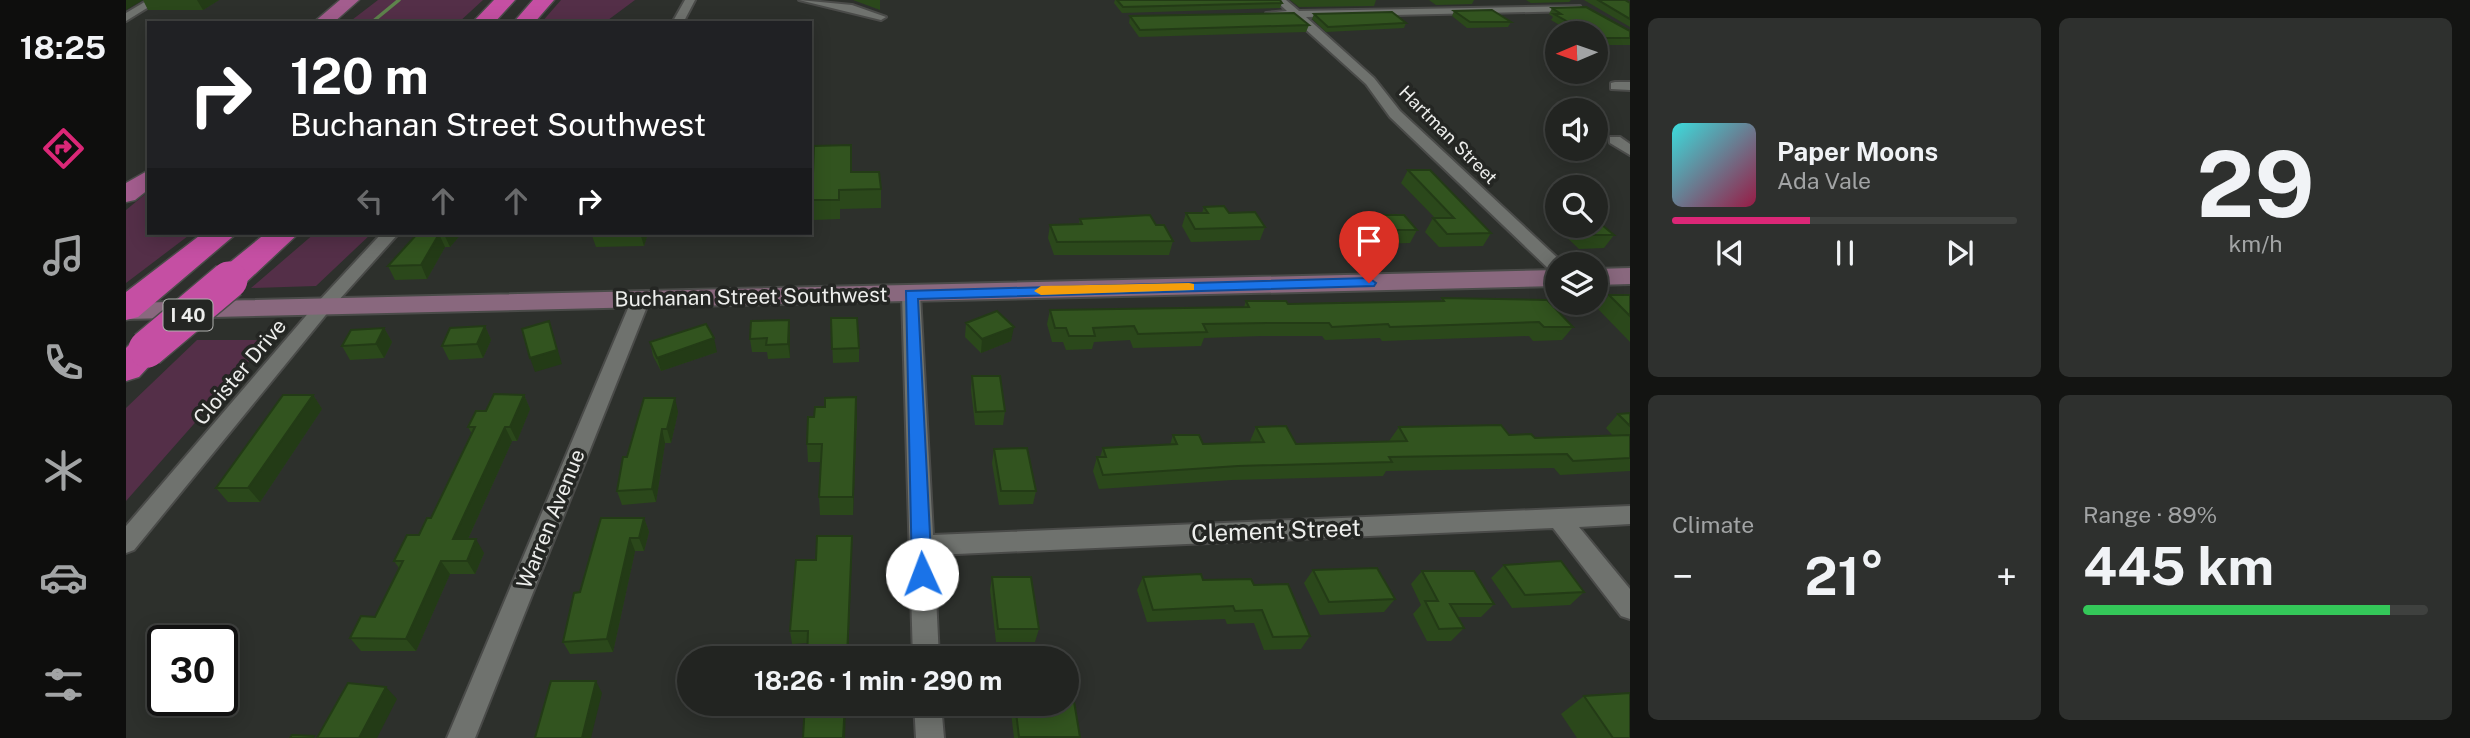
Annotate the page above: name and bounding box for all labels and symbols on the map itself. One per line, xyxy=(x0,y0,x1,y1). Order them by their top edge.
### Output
north arrow xyxy=(1545,21,1608,84)
street label: Hartman Street xyxy=(1395,81,1502,188)
pin xyxy=(1339,211,1399,283)
street label: Buchanan Street Southwest xyxy=(614,282,888,311)
road number: I 40 xyxy=(164,300,212,330)
street label: Cloister Drive xyxy=(188,313,291,430)
street label: Warren Avenue xyxy=(511,445,590,592)
street label: Clement Street xyxy=(1191,513,1361,547)
position arrow xyxy=(885,537,959,611)
speed limit sign: 30 xyxy=(147,625,238,716)

